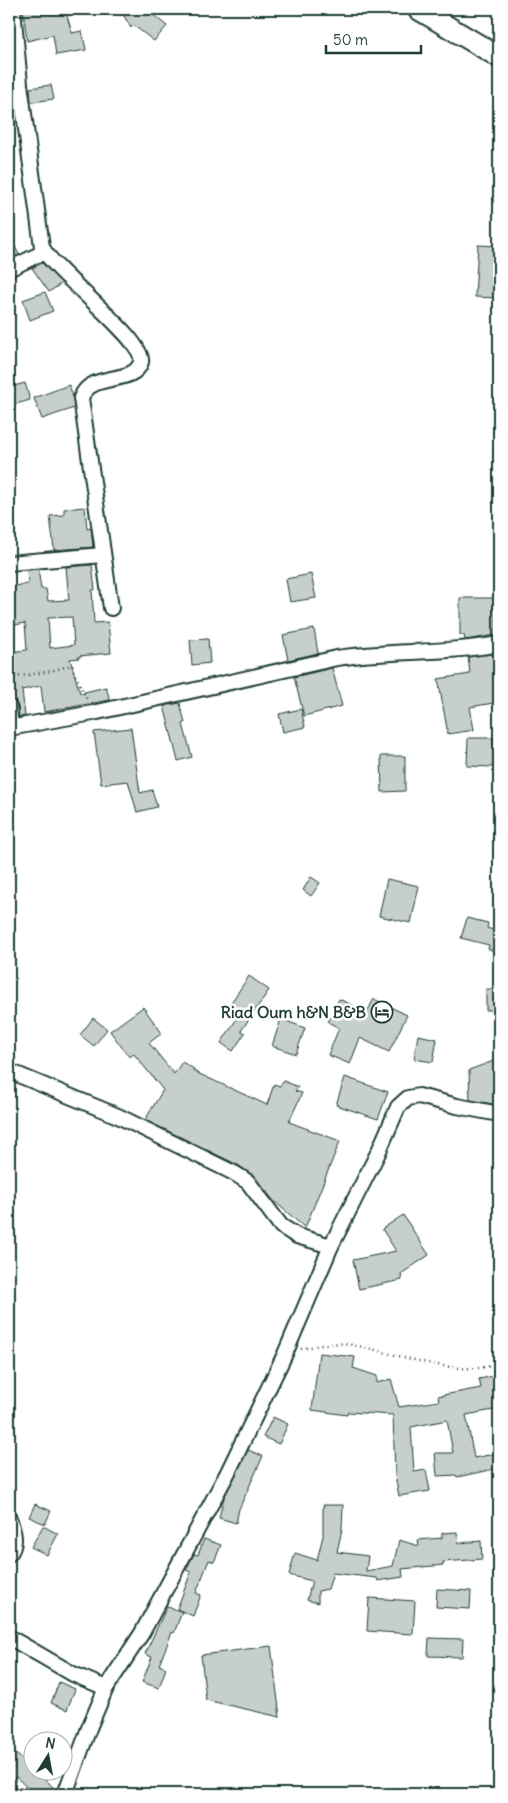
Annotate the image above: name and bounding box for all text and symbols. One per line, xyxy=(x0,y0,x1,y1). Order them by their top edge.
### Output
scale bar xyxy=(326,22,420,54)
text: 50 m xyxy=(333,30,368,49)
hotel icon: Riad Oum h&N B&B xyxy=(370,1000,394,1024)
place label: Riad Oum h&N B&B xyxy=(221,1002,367,1022)
north arrow xyxy=(22,1730,72,1780)
text: N xyxy=(44,1733,57,1753)

